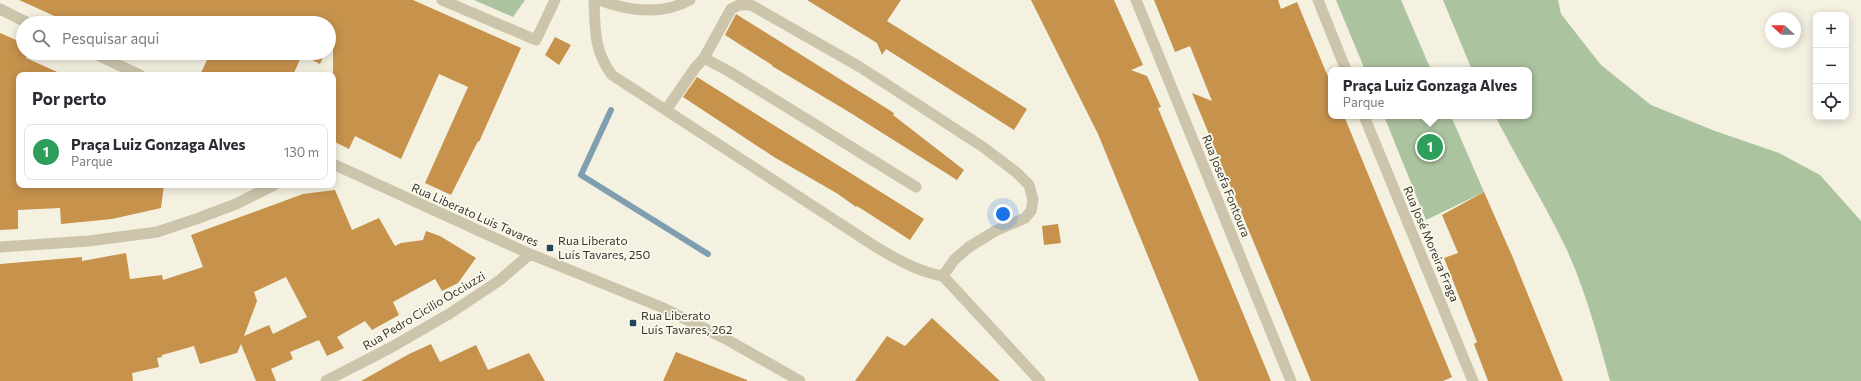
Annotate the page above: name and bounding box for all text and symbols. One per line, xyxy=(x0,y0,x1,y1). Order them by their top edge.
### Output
north arrow xyxy=(1765,12,1801,48)
map controls xyxy=(1813,12,1849,120)
button: + xyxy=(1813,12,1849,48)
search box xyxy=(16,16,336,60)
icon: search xyxy=(30,27,52,49)
text: Pesquisar aqui xyxy=(62,29,159,47)
button: − xyxy=(1813,48,1849,84)
popup xyxy=(1328,67,1532,119)
text: Praça Luiz Gonzaga Alves xyxy=(1343,76,1517,94)
button: locate xyxy=(1813,84,1849,120)
text: Por perto xyxy=(32,88,107,109)
text: Parque xyxy=(1343,94,1384,110)
street label: Rua Josefa Fontoura xyxy=(1199,132,1254,239)
pin: 1 xyxy=(1417,132,1443,162)
text: Praça Luiz Gonzaga Alves xyxy=(71,135,246,153)
text: 1 xyxy=(43,144,49,160)
text: 130 m xyxy=(284,144,319,160)
text: Parque xyxy=(71,153,113,169)
street label: Rua Liberato Luis Tavares xyxy=(410,180,541,249)
street label: Rua José Moreira Fraga xyxy=(1400,184,1463,304)
your location xyxy=(993,204,1013,224)
place label: Rua Liberato Luís Tavares, 250 xyxy=(558,233,650,261)
marker: Rua Liberato Luís Tavares, 250 xyxy=(545,243,555,253)
street label: Rua Pedro Cicilio Occiuzzi xyxy=(360,268,487,352)
place label: Rua Liberato Luís Tavares, 262 xyxy=(641,308,733,336)
marker: Rua Liberato Luís Tavares, 262 xyxy=(628,318,638,328)

